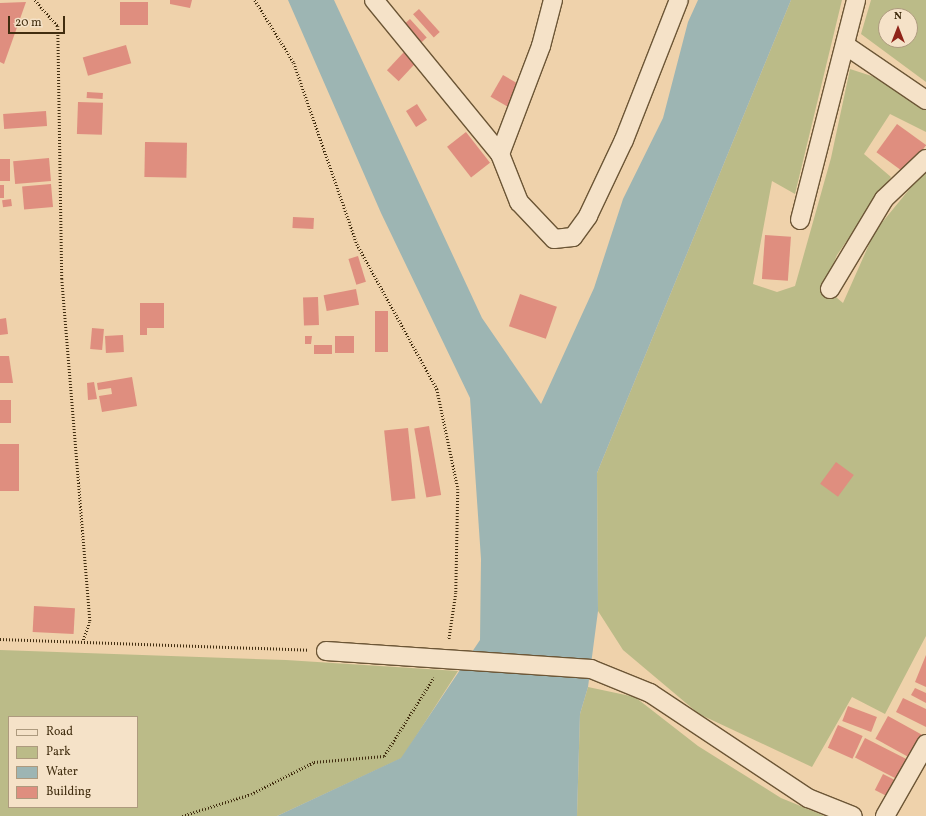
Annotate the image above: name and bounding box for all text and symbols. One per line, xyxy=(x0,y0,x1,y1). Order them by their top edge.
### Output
scale bar xyxy=(10,8,67,34)
north arrow xyxy=(878,8,918,48)
text: N xyxy=(894,9,902,24)
text: 20 m xyxy=(15,15,42,31)
legend xyxy=(8,716,138,808)
text: Road xyxy=(46,724,73,740)
text: Park xyxy=(46,744,71,760)
text: Water xyxy=(46,764,78,780)
text: Building xyxy=(46,784,91,800)

